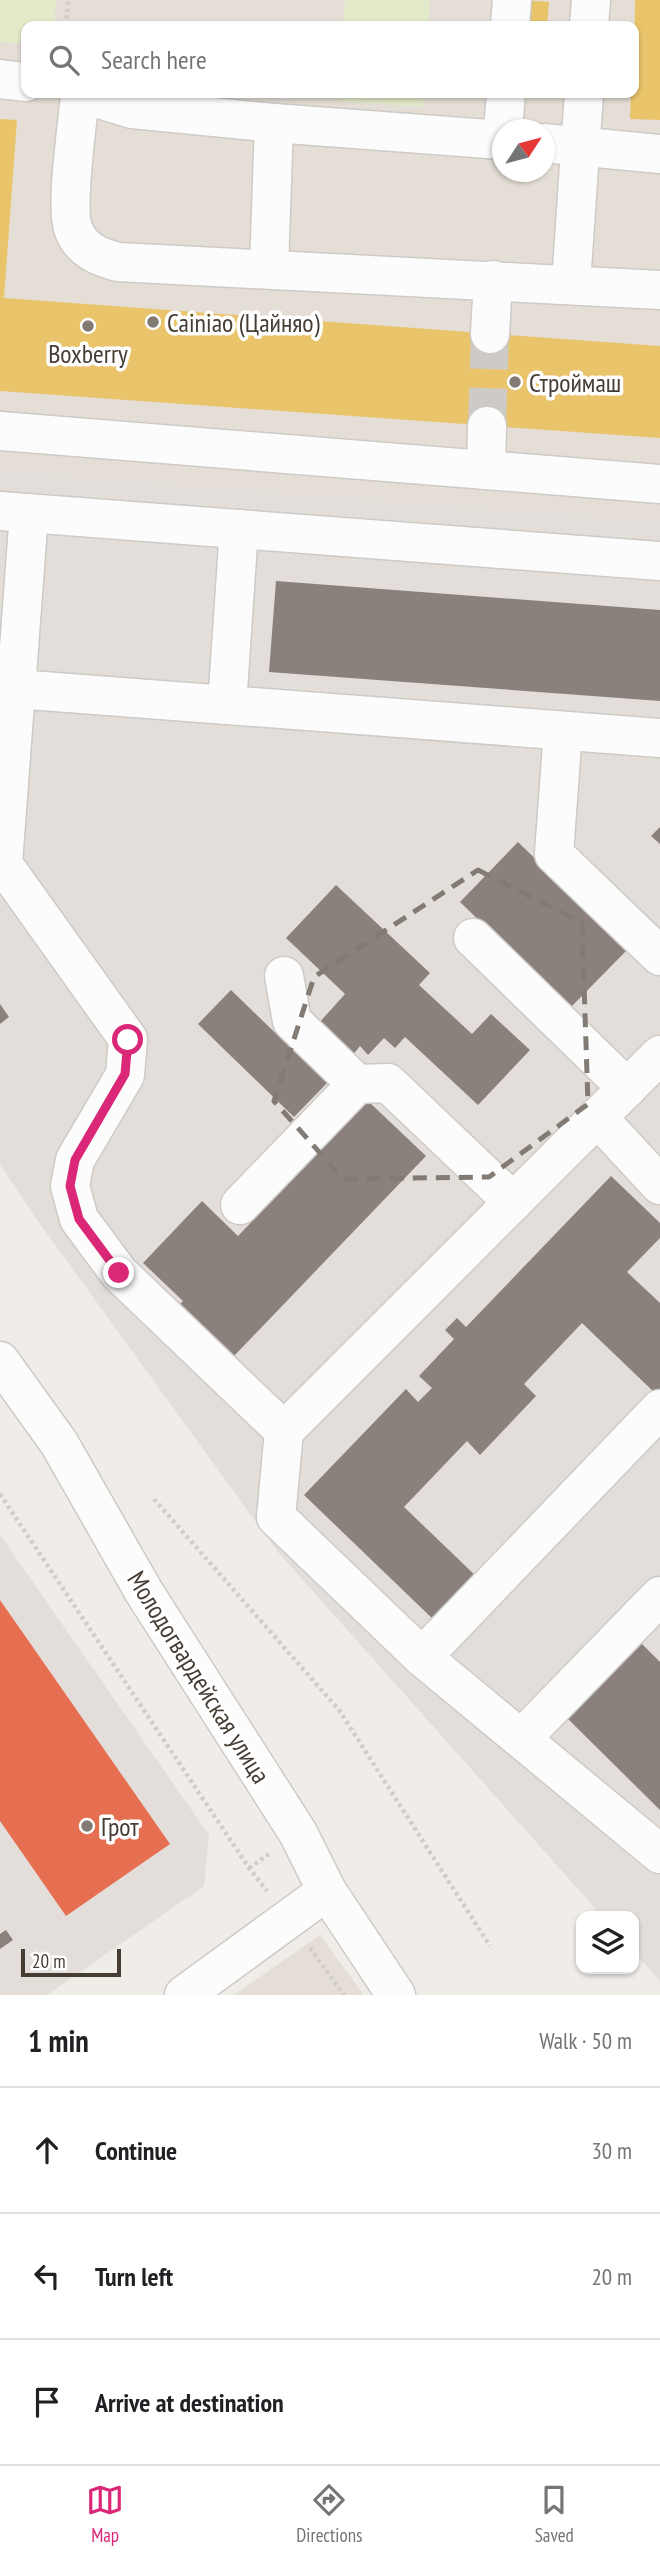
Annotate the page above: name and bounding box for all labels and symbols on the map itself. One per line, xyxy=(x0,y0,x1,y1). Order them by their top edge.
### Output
north arrow xyxy=(492,119,555,182)
place label: Cainiao (Цайняо) xyxy=(167,306,320,339)
marker: Cainiao (Цайняо) xyxy=(145,314,161,330)
marker: Boxberry xyxy=(80,318,96,334)
place label: Boxberry xyxy=(48,337,128,370)
place label: Строймаш xyxy=(529,366,621,399)
marker: Строймаш xyxy=(507,374,523,390)
route start xyxy=(112,1024,143,1055)
route end xyxy=(103,1257,134,1288)
street label: Молодогвардейская улица xyxy=(120,1565,278,1789)
place label: Грот xyxy=(101,1810,139,1843)
marker: Грот xyxy=(79,1818,95,1834)
scale bar xyxy=(21,1946,121,1978)

